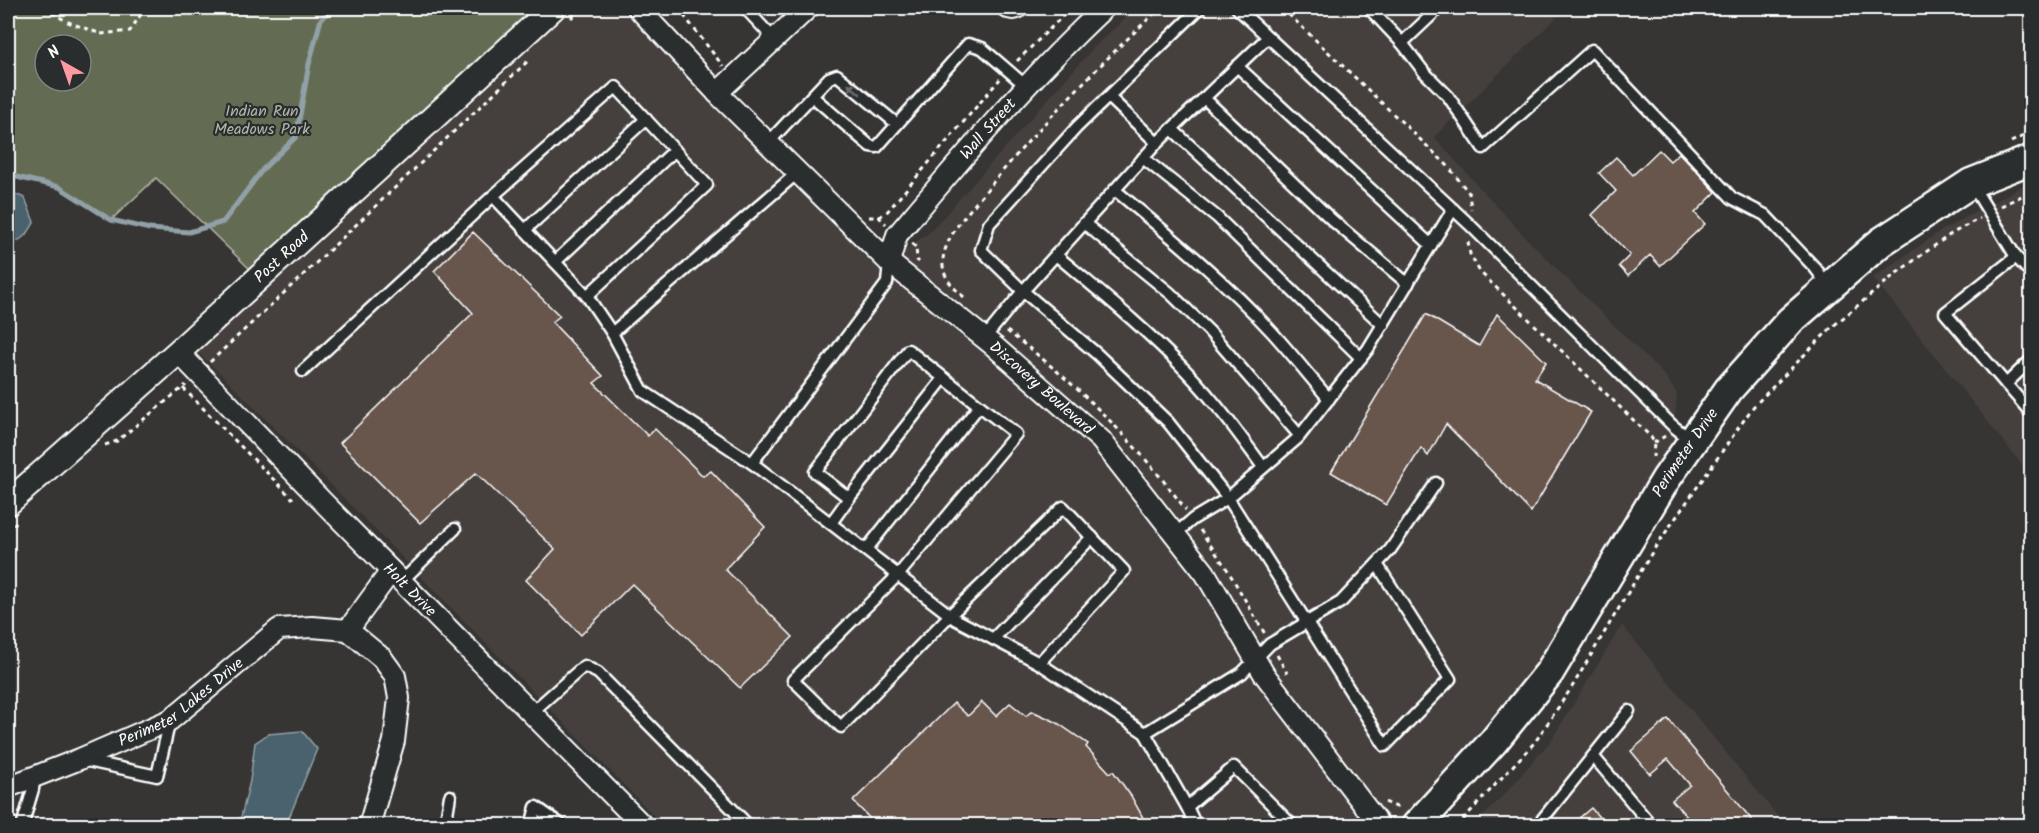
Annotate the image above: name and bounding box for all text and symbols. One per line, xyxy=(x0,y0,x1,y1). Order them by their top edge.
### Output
north arrow xyxy=(33,33,93,93)
text: N xyxy=(42,40,66,65)
one-way arrow xyxy=(847,83,862,96)
street label: Wall Street xyxy=(954,92,1023,165)
park label: Indian Run Meadows Park xyxy=(214,99,310,142)
street label: Post Road xyxy=(248,224,316,289)
street label: Discovery Boulevard xyxy=(984,335,1100,442)
street label: Perimeter Drive xyxy=(1645,403,1725,502)
street label: Holt Drive xyxy=(377,557,442,623)
street label: Perimeter Lakes Drive xyxy=(114,651,249,753)

